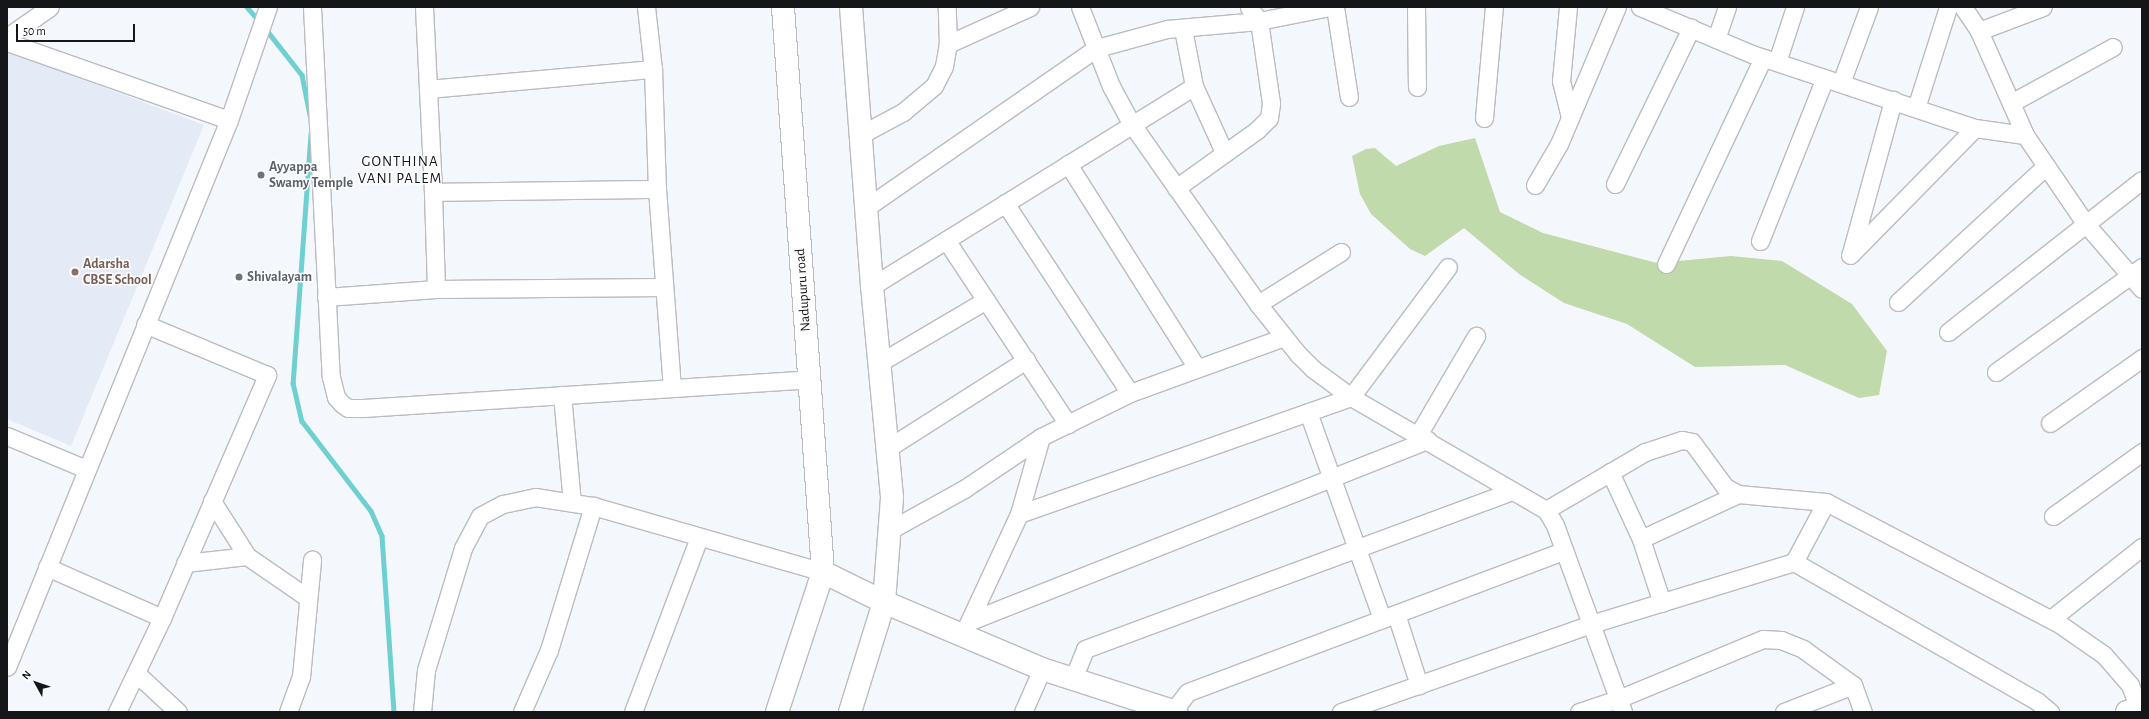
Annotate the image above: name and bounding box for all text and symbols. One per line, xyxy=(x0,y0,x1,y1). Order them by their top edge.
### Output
scale bar xyxy=(18,16,137,42)
text: 50 m xyxy=(23,25,46,37)
district label: GONTHINA VANI PALEM xyxy=(358,152,442,187)
place label: Ayyappa Swamy Temple xyxy=(269,159,353,192)
marker: Ayyappa Swamy Temple xyxy=(256,170,266,180)
street label: Nadupuru road xyxy=(792,248,814,332)
place label: Adarsha CBSE School xyxy=(83,256,152,288)
marker: Adarsha CBSE School xyxy=(70,267,80,277)
place label: Shivalayam xyxy=(247,269,312,285)
marker: Shivalayam xyxy=(234,272,244,282)
north arrow xyxy=(16,663,56,703)
text: N xyxy=(20,668,33,681)

